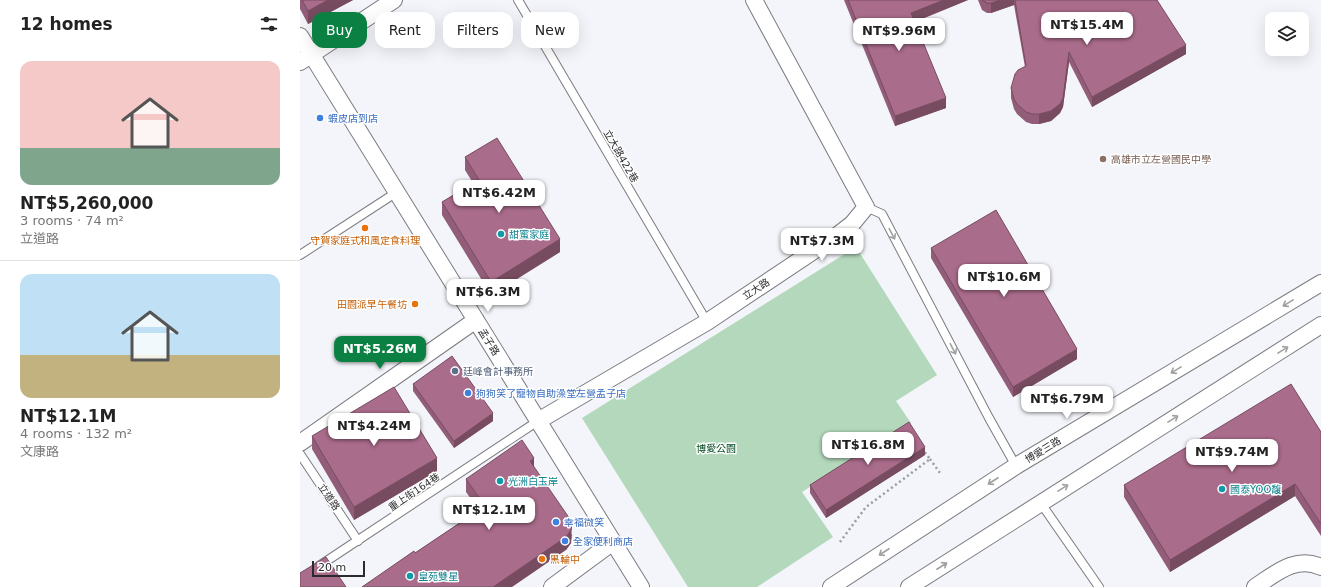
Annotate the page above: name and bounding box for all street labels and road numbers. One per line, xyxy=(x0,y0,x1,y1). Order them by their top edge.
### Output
street label: 立大路422巷 xyxy=(601,128,641,184)
street label: 立大路 xyxy=(740,276,772,302)
street label: 孟子路 xyxy=(476,326,502,358)
street label: 博愛三路 xyxy=(1023,435,1063,465)
street label: 重上街164巷 xyxy=(386,471,442,513)
street label: 立道路 xyxy=(316,481,342,513)

